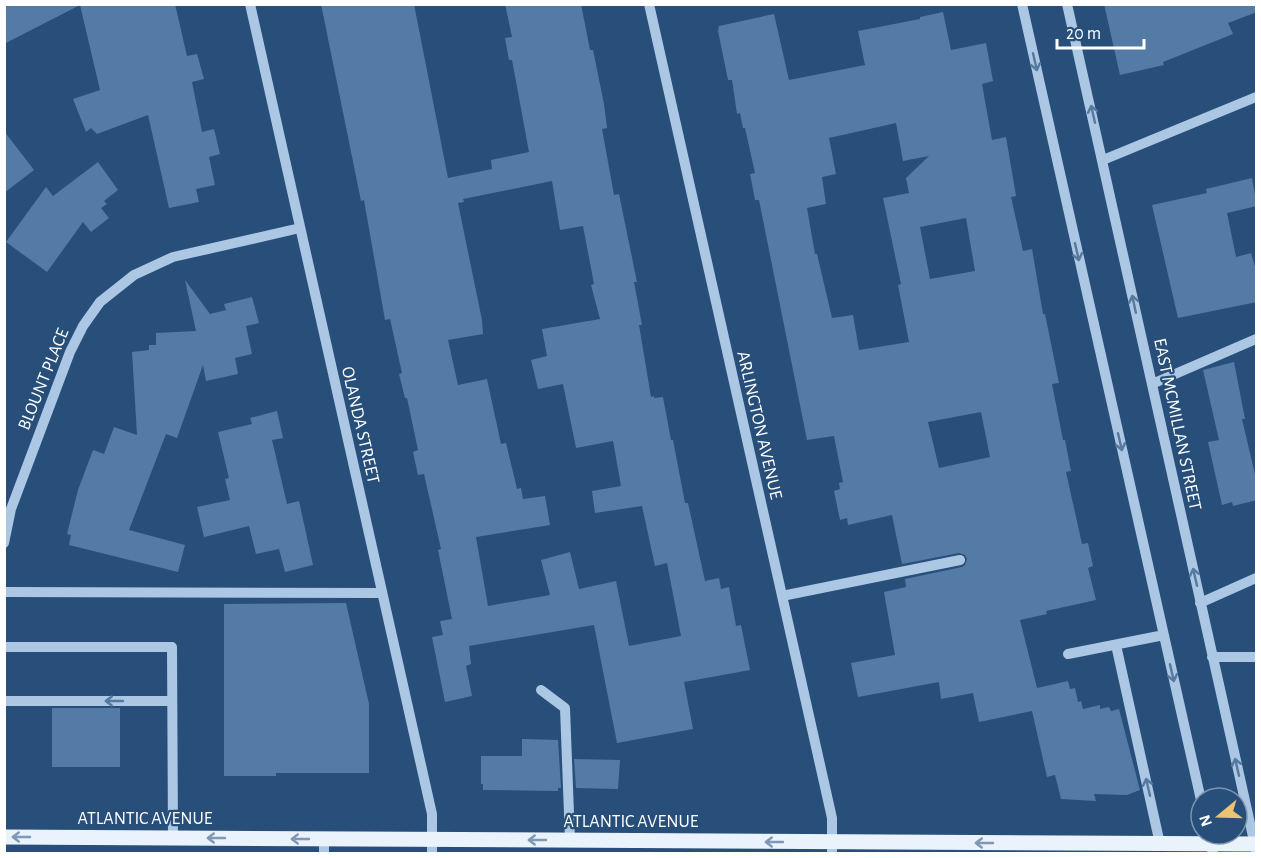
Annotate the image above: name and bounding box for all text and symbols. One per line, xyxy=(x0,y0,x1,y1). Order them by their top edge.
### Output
scale bar xyxy=(1057,12,1144,50)
text: 20 m xyxy=(1066,25,1101,43)
one-way arrow xyxy=(1029,52,1041,71)
one-way arrow xyxy=(1086,105,1098,124)
one-way arrow xyxy=(1072,242,1084,261)
one-way arrow xyxy=(1128,295,1140,314)
street label: BLOUNT PLACE xyxy=(15,326,73,433)
street label: EAST MCMILLAN STREET xyxy=(1150,337,1204,512)
street label: ARLINGTON AVENUE xyxy=(733,349,785,501)
street label: OLANDA STREET xyxy=(338,365,382,486)
one-way arrow xyxy=(1115,432,1127,451)
one-way arrow xyxy=(1188,567,1200,586)
one-way arrow xyxy=(1167,664,1179,683)
one-way arrow xyxy=(104,695,124,707)
one-way arrow xyxy=(1231,758,1243,777)
one-way arrow xyxy=(1142,777,1153,797)
north arrow xyxy=(1189,786,1249,846)
street label: ATLANTIC AVENUE xyxy=(78,810,213,828)
street label: ATLANTIC AVENUE xyxy=(564,813,699,831)
text: N xyxy=(1196,813,1215,828)
one-way arrow xyxy=(12,831,32,843)
one-way arrow xyxy=(207,833,227,844)
one-way arrow xyxy=(291,833,311,845)
one-way arrow xyxy=(528,834,548,846)
one-way arrow xyxy=(765,836,785,848)
one-way arrow xyxy=(974,837,994,849)

